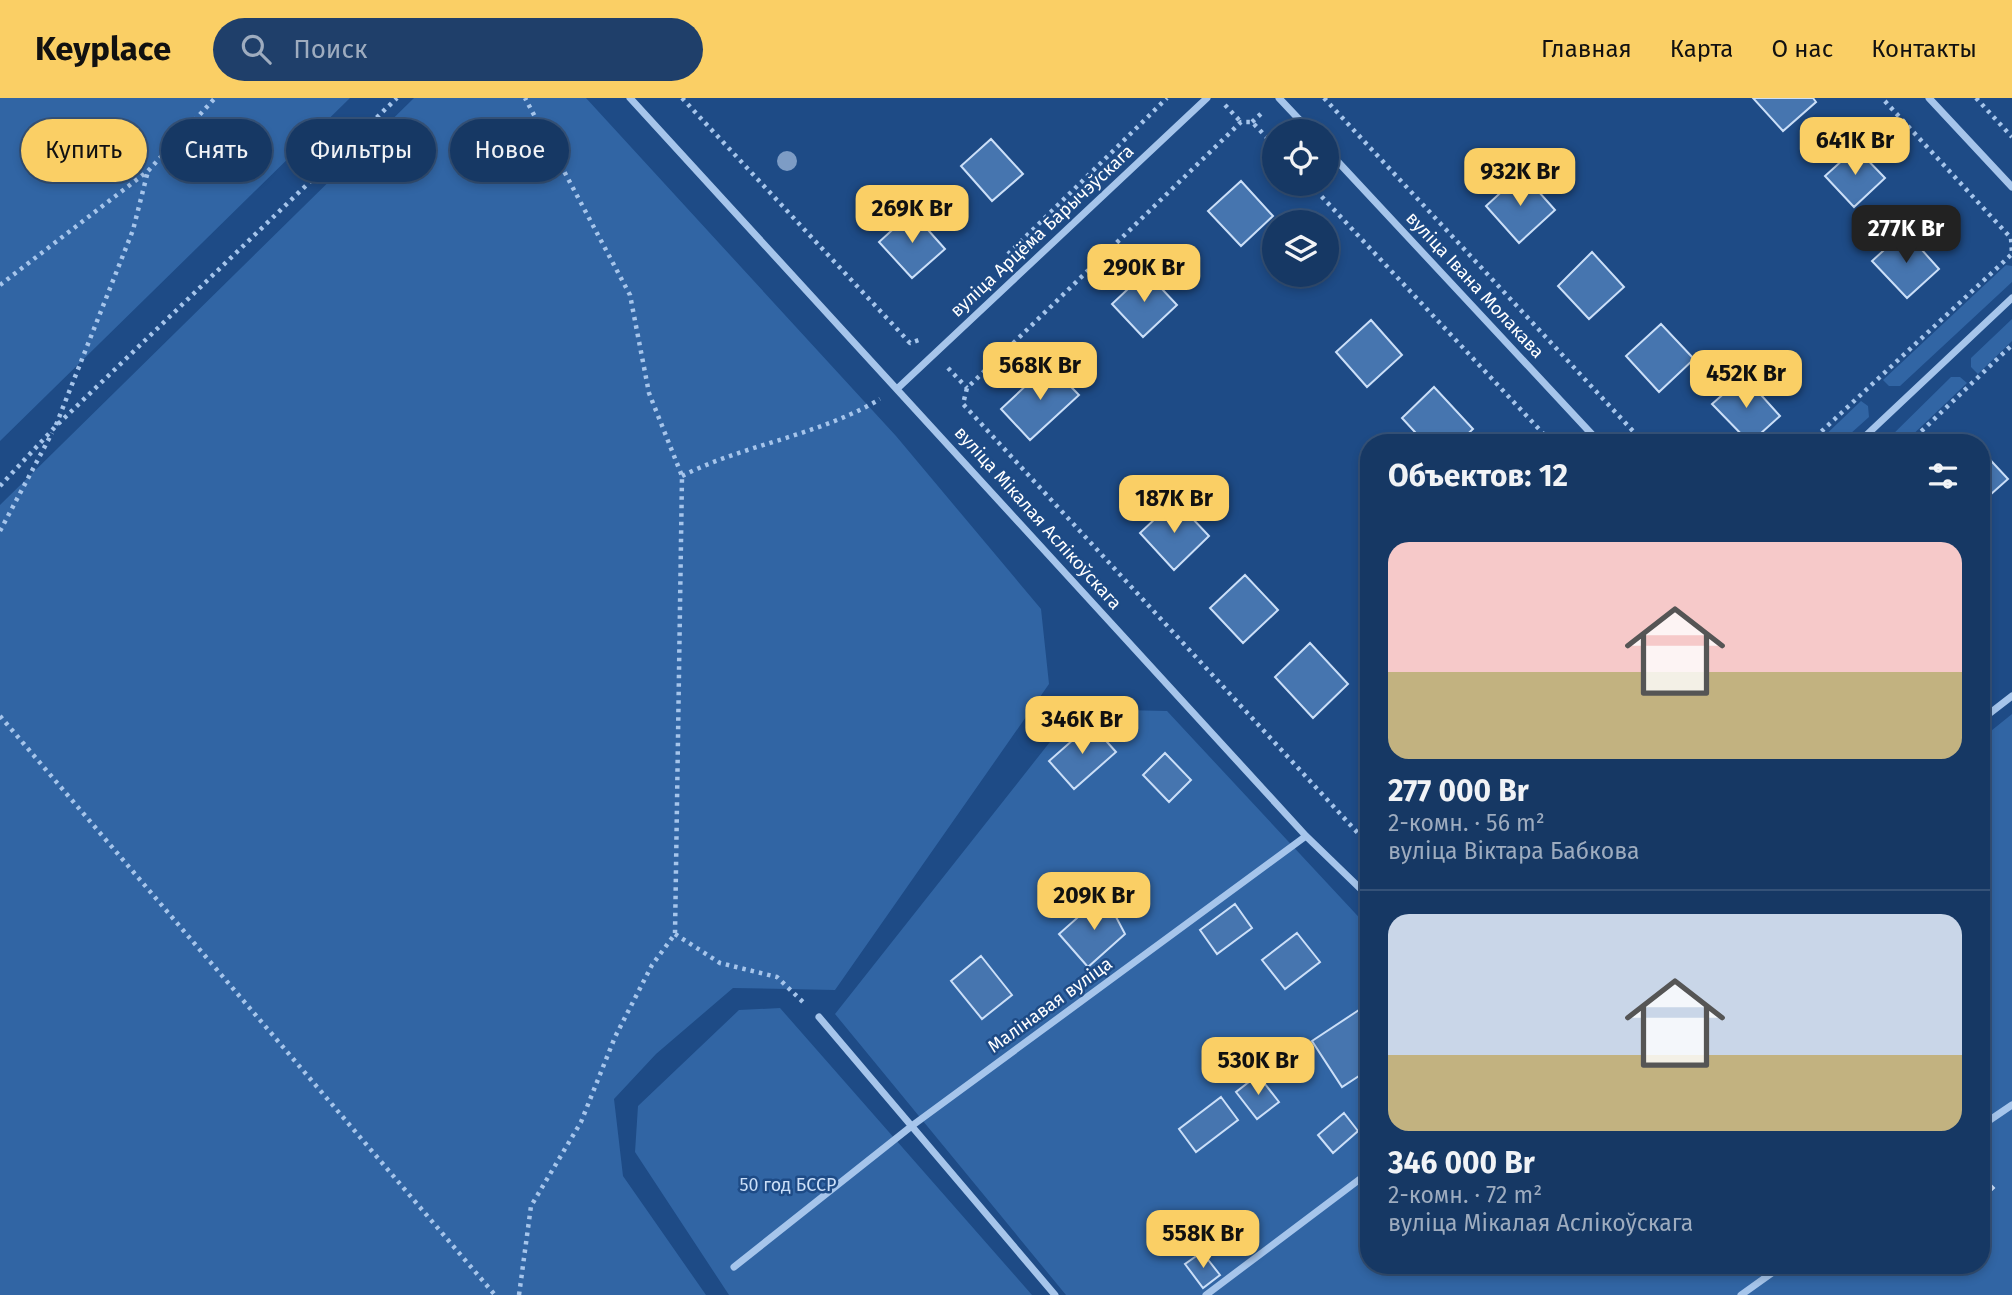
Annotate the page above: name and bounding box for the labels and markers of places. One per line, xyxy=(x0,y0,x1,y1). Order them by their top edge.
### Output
pin: 641K Br xyxy=(1790,118,1920,177)
pin: 932K Br xyxy=(1455,148,1585,208)
pin: 269K Br xyxy=(847,186,977,245)
pin: 277K Br xyxy=(1841,206,1971,265)
pin: 290K Br xyxy=(1079,244,1209,304)
pin: 568K Br xyxy=(975,342,1105,402)
pin: 452K Br xyxy=(1681,350,1811,410)
pin: 187K Br xyxy=(1109,476,1239,535)
pin: 346K Br xyxy=(1017,696,1147,756)
pin: 209K Br xyxy=(1029,872,1159,932)
pin: 530K Br xyxy=(1193,1038,1323,1097)
pin: 558K Br xyxy=(1138,1210,1268,1270)

